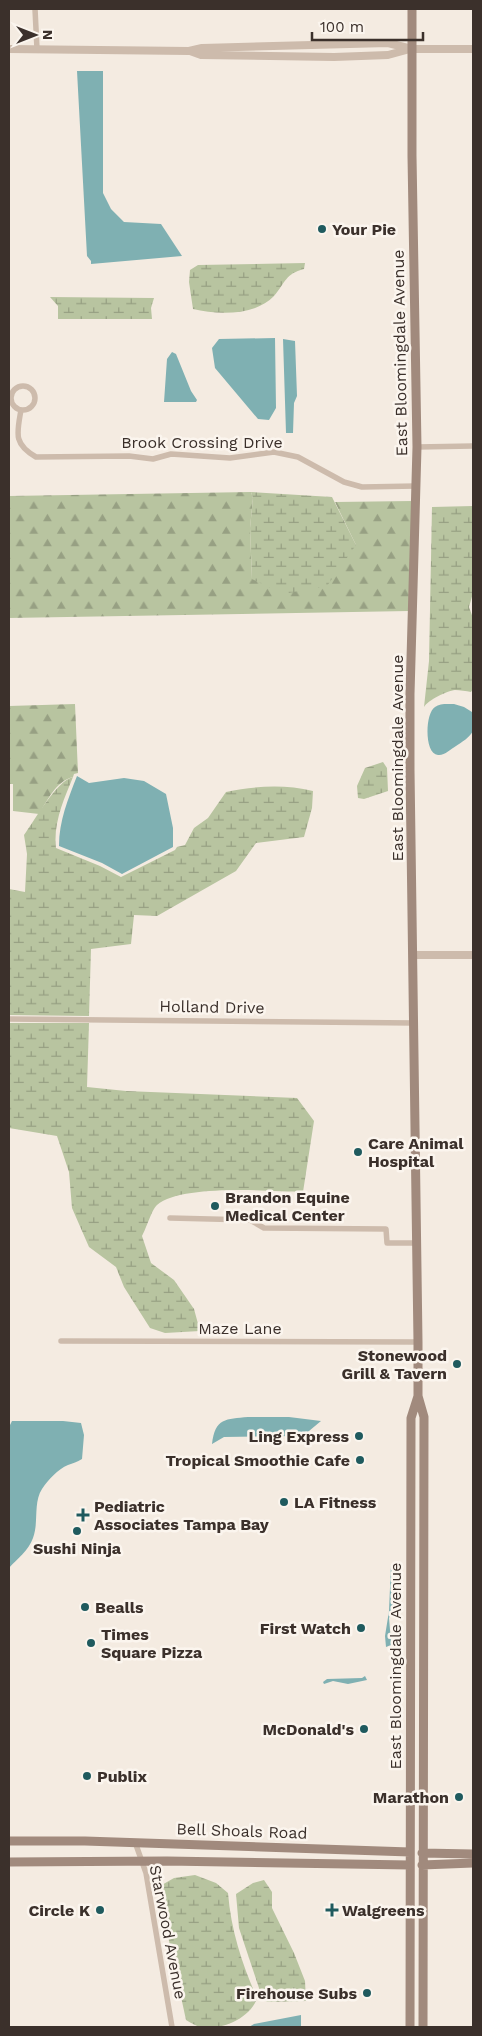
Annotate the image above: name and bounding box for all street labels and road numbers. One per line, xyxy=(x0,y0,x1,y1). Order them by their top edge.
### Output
street label: East Bloomingdale Avenue xyxy=(389,249,411,457)
street label: Brook Crossing Drive xyxy=(121,433,283,452)
street label: East Bloomingdale Avenue xyxy=(388,655,407,861)
street label: Holland Drive xyxy=(159,997,265,1017)
street label: Maze Lane xyxy=(198,1319,282,1338)
street label: East Bloomingdale Avenue xyxy=(386,1563,405,1769)
street label: Bell Shoals Road xyxy=(176,1819,308,1843)
street label: Starwood Avenue xyxy=(146,1863,190,2001)

